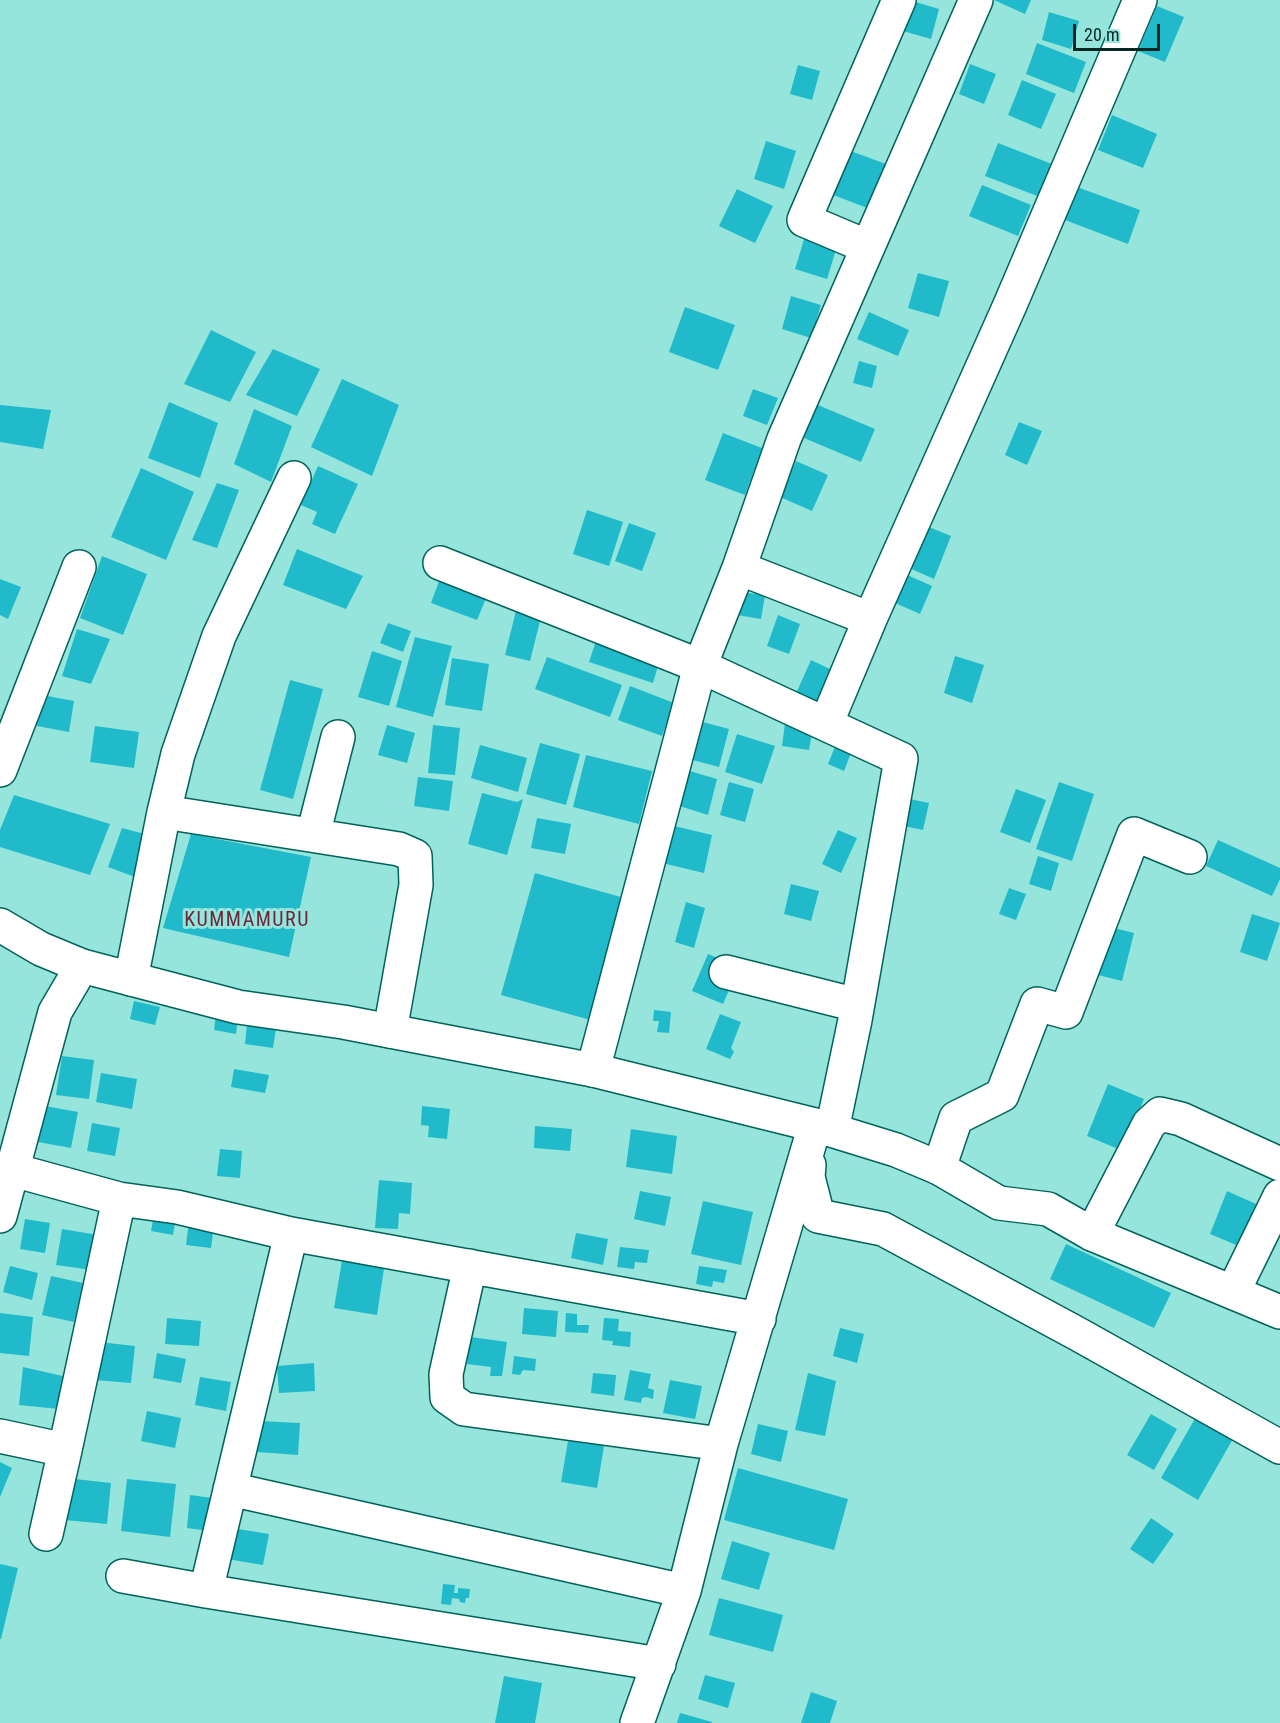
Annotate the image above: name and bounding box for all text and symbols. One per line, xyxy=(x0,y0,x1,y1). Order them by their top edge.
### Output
scale bar xyxy=(1076,12,1163,50)
text: 20 m xyxy=(1084,24,1119,45)
district label: KUMMAMURU xyxy=(184,909,310,933)

